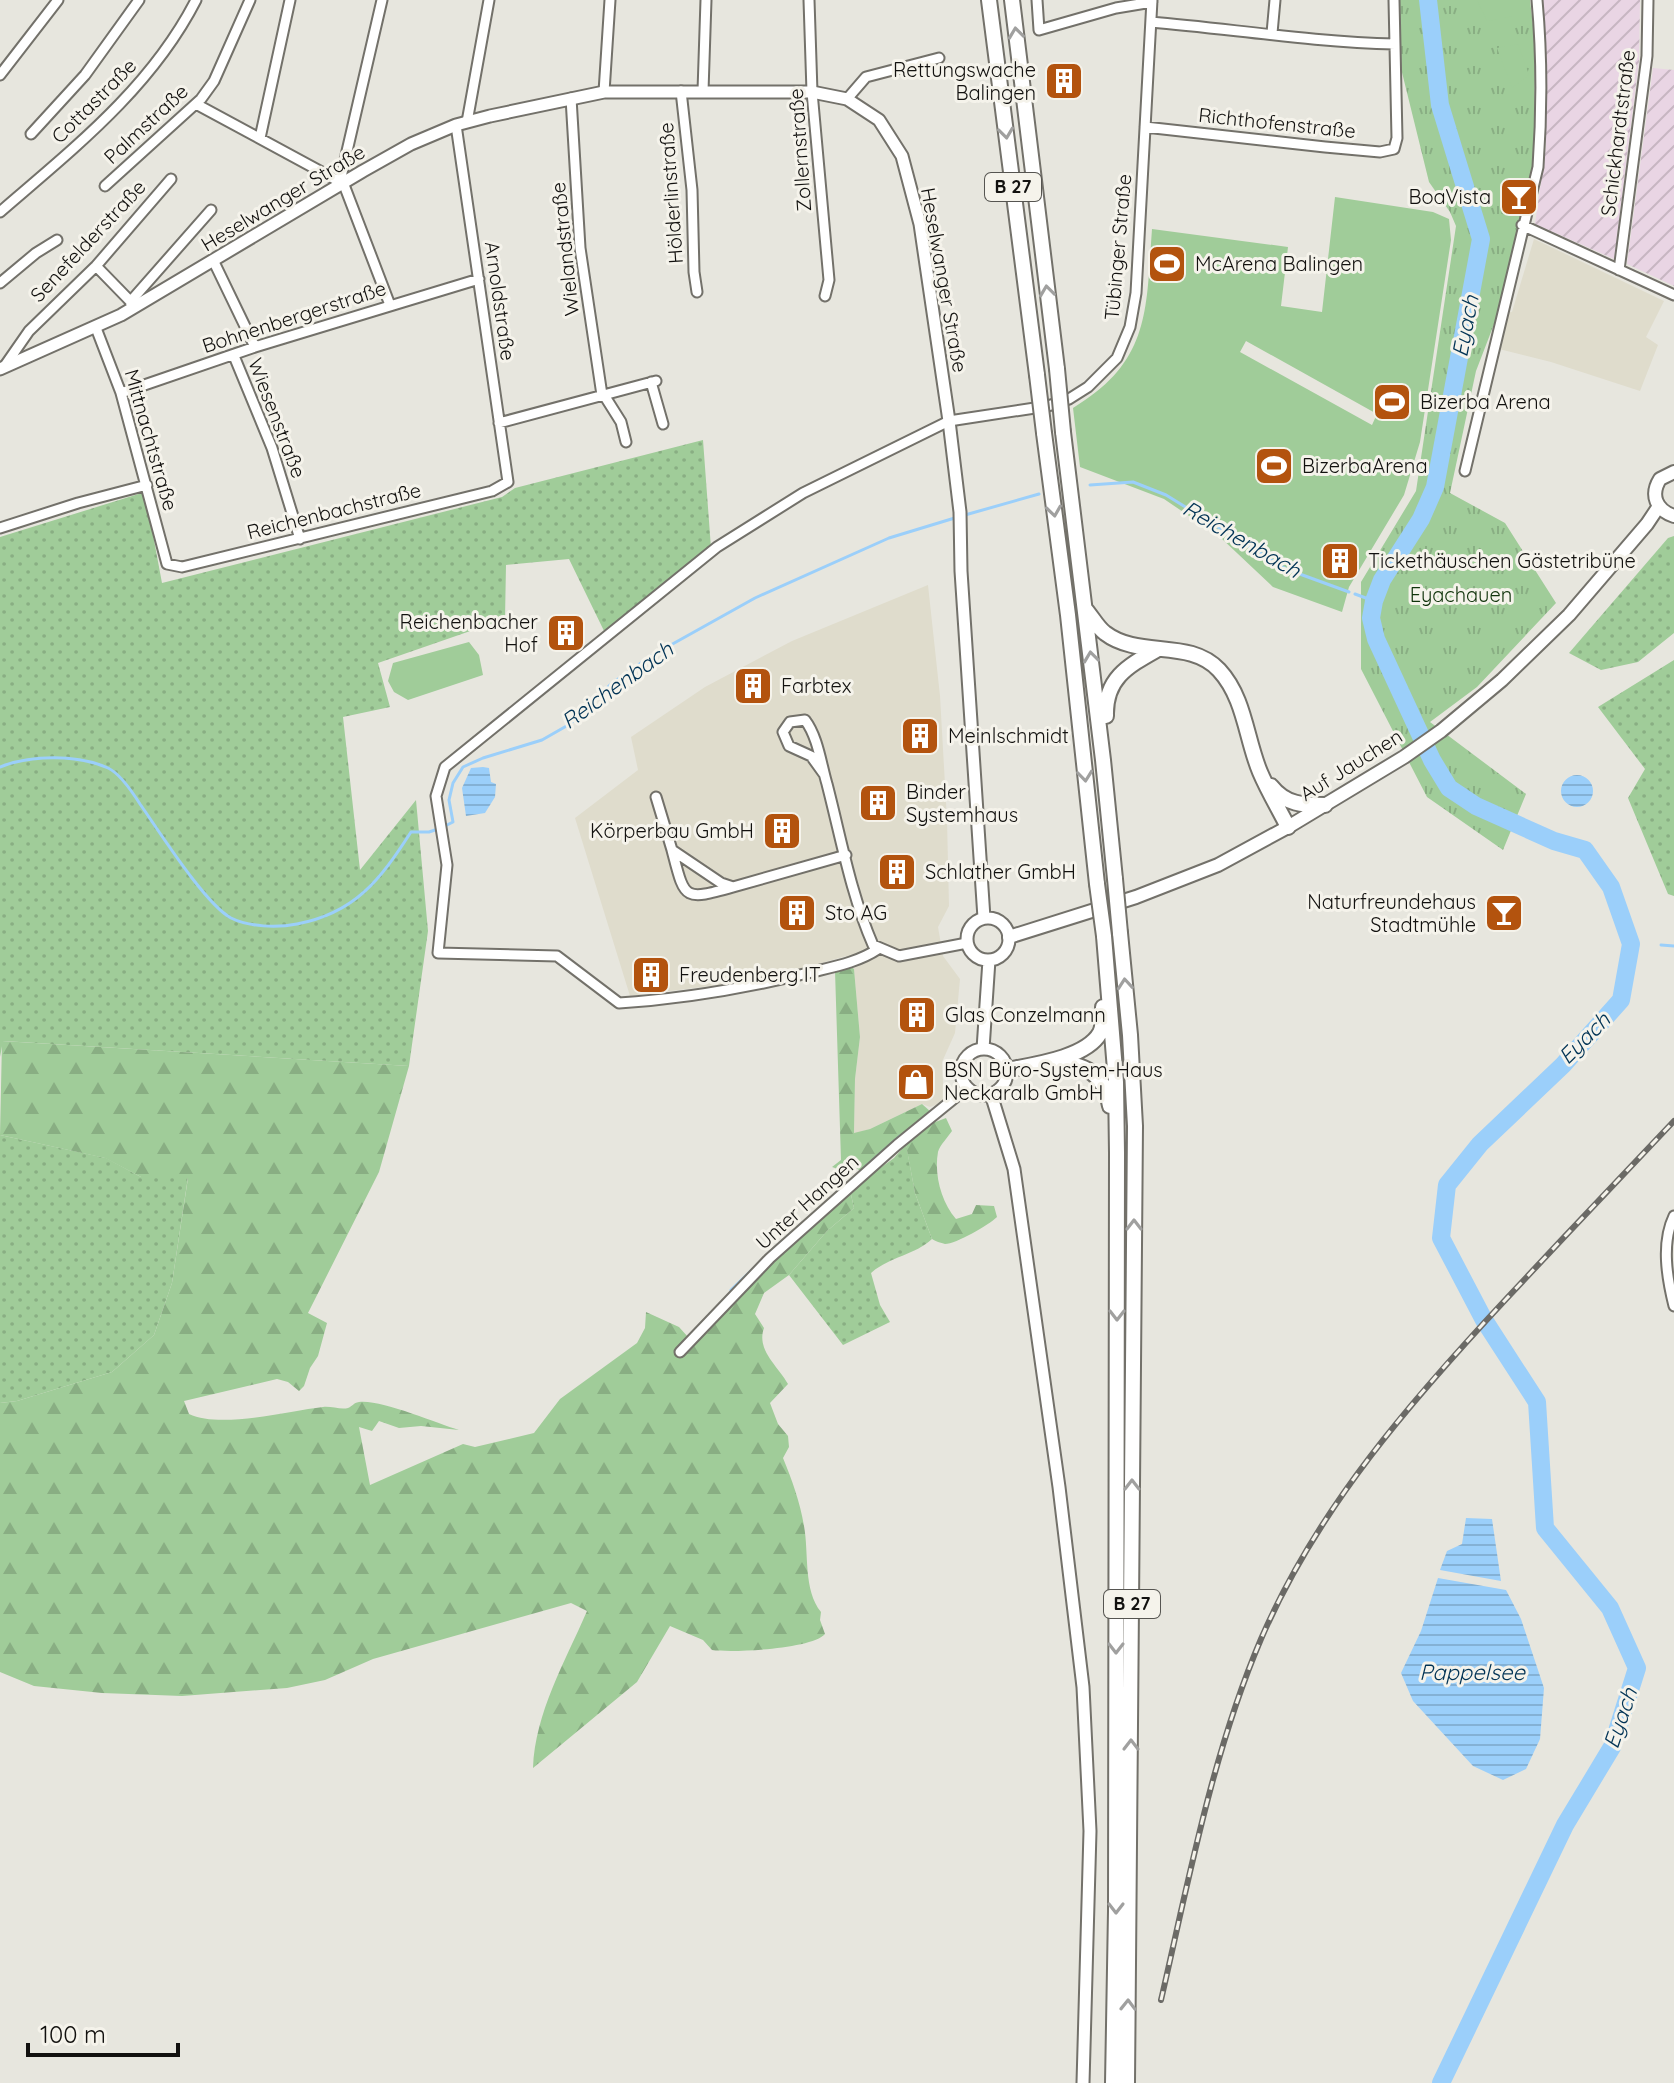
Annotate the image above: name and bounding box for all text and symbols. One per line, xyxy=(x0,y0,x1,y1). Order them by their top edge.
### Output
one-way arrow xyxy=(1007,27,1024,40)
street label: Schickhardtstraße xyxy=(1595,48,1640,218)
street label: Cottastraße xyxy=(46,53,141,148)
place label: Rettungswache Balingen xyxy=(893,57,1036,105)
building icon: Rettungswache Balingen xyxy=(1043,60,1085,102)
street label: Palmstraße xyxy=(98,78,193,169)
street label: Zollernstraße xyxy=(783,88,816,213)
street label: Richthofenstraße xyxy=(1197,102,1357,143)
street label: Hölderlinstraße xyxy=(653,122,688,265)
one-way arrow xyxy=(997,126,1014,140)
street label: Heselwanger Straße xyxy=(196,139,369,256)
road number: B 27 xyxy=(985,173,1041,201)
street label: Tübinger Straße xyxy=(1099,173,1136,321)
street label: Senefelderstraße xyxy=(25,174,151,307)
bar icon: BoaVista xyxy=(1498,176,1540,218)
street label: Wielandstraße xyxy=(545,181,584,317)
place label: BoaVista xyxy=(1409,184,1491,209)
street label: Heselwanger Straße xyxy=(916,186,973,374)
street label: Arnoldstraße xyxy=(480,240,521,362)
sports icon: McArena Balingen xyxy=(1146,243,1188,285)
place label: McArena Balingen xyxy=(1195,251,1363,276)
street label: Bohnenbergerstraße xyxy=(199,275,389,358)
one-way arrow xyxy=(1039,285,1056,298)
water label: Eyach xyxy=(1445,292,1485,359)
street label: Wiesenstraße xyxy=(243,354,312,481)
street label: Mittnachtstraße xyxy=(119,366,184,514)
sports icon: Bizerba Arena xyxy=(1371,381,1413,423)
place label: Bizerba Arena xyxy=(1420,389,1551,414)
sports icon: BizerbaArena xyxy=(1253,445,1295,487)
place label: BizerbaArena xyxy=(1302,453,1428,478)
street label: Reichenbachstraße xyxy=(244,477,424,544)
water label: Reichenbach xyxy=(1178,494,1306,584)
one-way arrow xyxy=(1045,504,1062,517)
building icon: Tickethäuschen Gästetribüne xyxy=(1319,540,1361,582)
place label: Tickethäuschen Gästetribüne xyxy=(1368,548,1636,573)
park label: Eyachauen xyxy=(1410,582,1512,607)
place label: Reichenbacher Hof xyxy=(400,609,538,657)
building icon: Reichenbacher Hof xyxy=(545,612,587,654)
water label: Reichenbach xyxy=(556,635,679,735)
one-way arrow xyxy=(1083,650,1100,664)
building icon: Farbtex xyxy=(732,665,774,707)
place label: Farbtex xyxy=(781,673,851,698)
building icon: Meinlschmidt xyxy=(899,715,941,757)
place label: Meinlschmidt xyxy=(948,723,1069,748)
street label: Auf Jauchen xyxy=(1295,723,1407,806)
one-way arrow xyxy=(1077,770,1094,783)
place label: Binder Systemhaus xyxy=(906,779,1018,827)
building icon: Binder Systemhaus xyxy=(857,782,899,824)
building icon: Körperbau GmbH xyxy=(761,810,803,852)
place label: Körperbau GmbH xyxy=(590,818,754,843)
building icon: Schlather GmbH xyxy=(876,851,918,893)
place label: Schlather GmbH xyxy=(925,859,1076,884)
place label: Naturfreundehaus Stadtmühle xyxy=(1307,889,1476,937)
building icon: Sto AG xyxy=(776,892,818,934)
bar icon: Naturfreundehaus Stadtmühle xyxy=(1483,892,1525,934)
place label: Sto AG xyxy=(825,900,887,925)
building icon: Freudenberg IT xyxy=(630,954,672,996)
place label: Freudenberg IT xyxy=(679,962,821,987)
one-way arrow xyxy=(1117,977,1134,990)
building icon: Glas Conzelmann xyxy=(896,994,938,1036)
place label: Glas Conzelmann xyxy=(945,1002,1106,1027)
water label: Eyach xyxy=(1552,1006,1616,1070)
place label: BSN Büro-System-Haus Neckaralb GmbH xyxy=(944,1057,1163,1105)
shop icon: BSN Büro-System-Haus Neckaralb GmbH xyxy=(895,1061,937,1103)
street label: Unter Hangen xyxy=(750,1149,863,1254)
one-way arrow xyxy=(1125,1218,1143,1231)
one-way arrow xyxy=(1108,1309,1126,1322)
one-way arrow xyxy=(1124,1478,1141,1491)
road number: B 27 xyxy=(1104,1590,1160,1618)
one-way arrow xyxy=(1108,1642,1125,1655)
water label: Pappelsee xyxy=(1419,1658,1526,1686)
water label: Eyach xyxy=(1597,1684,1643,1752)
one-way arrow xyxy=(1122,1738,1140,1751)
one-way arrow xyxy=(1107,1902,1125,1915)
one-way arrow xyxy=(1120,1998,1137,2011)
scale bar xyxy=(28,2007,178,2057)
text: 100 m xyxy=(40,2019,106,2049)

